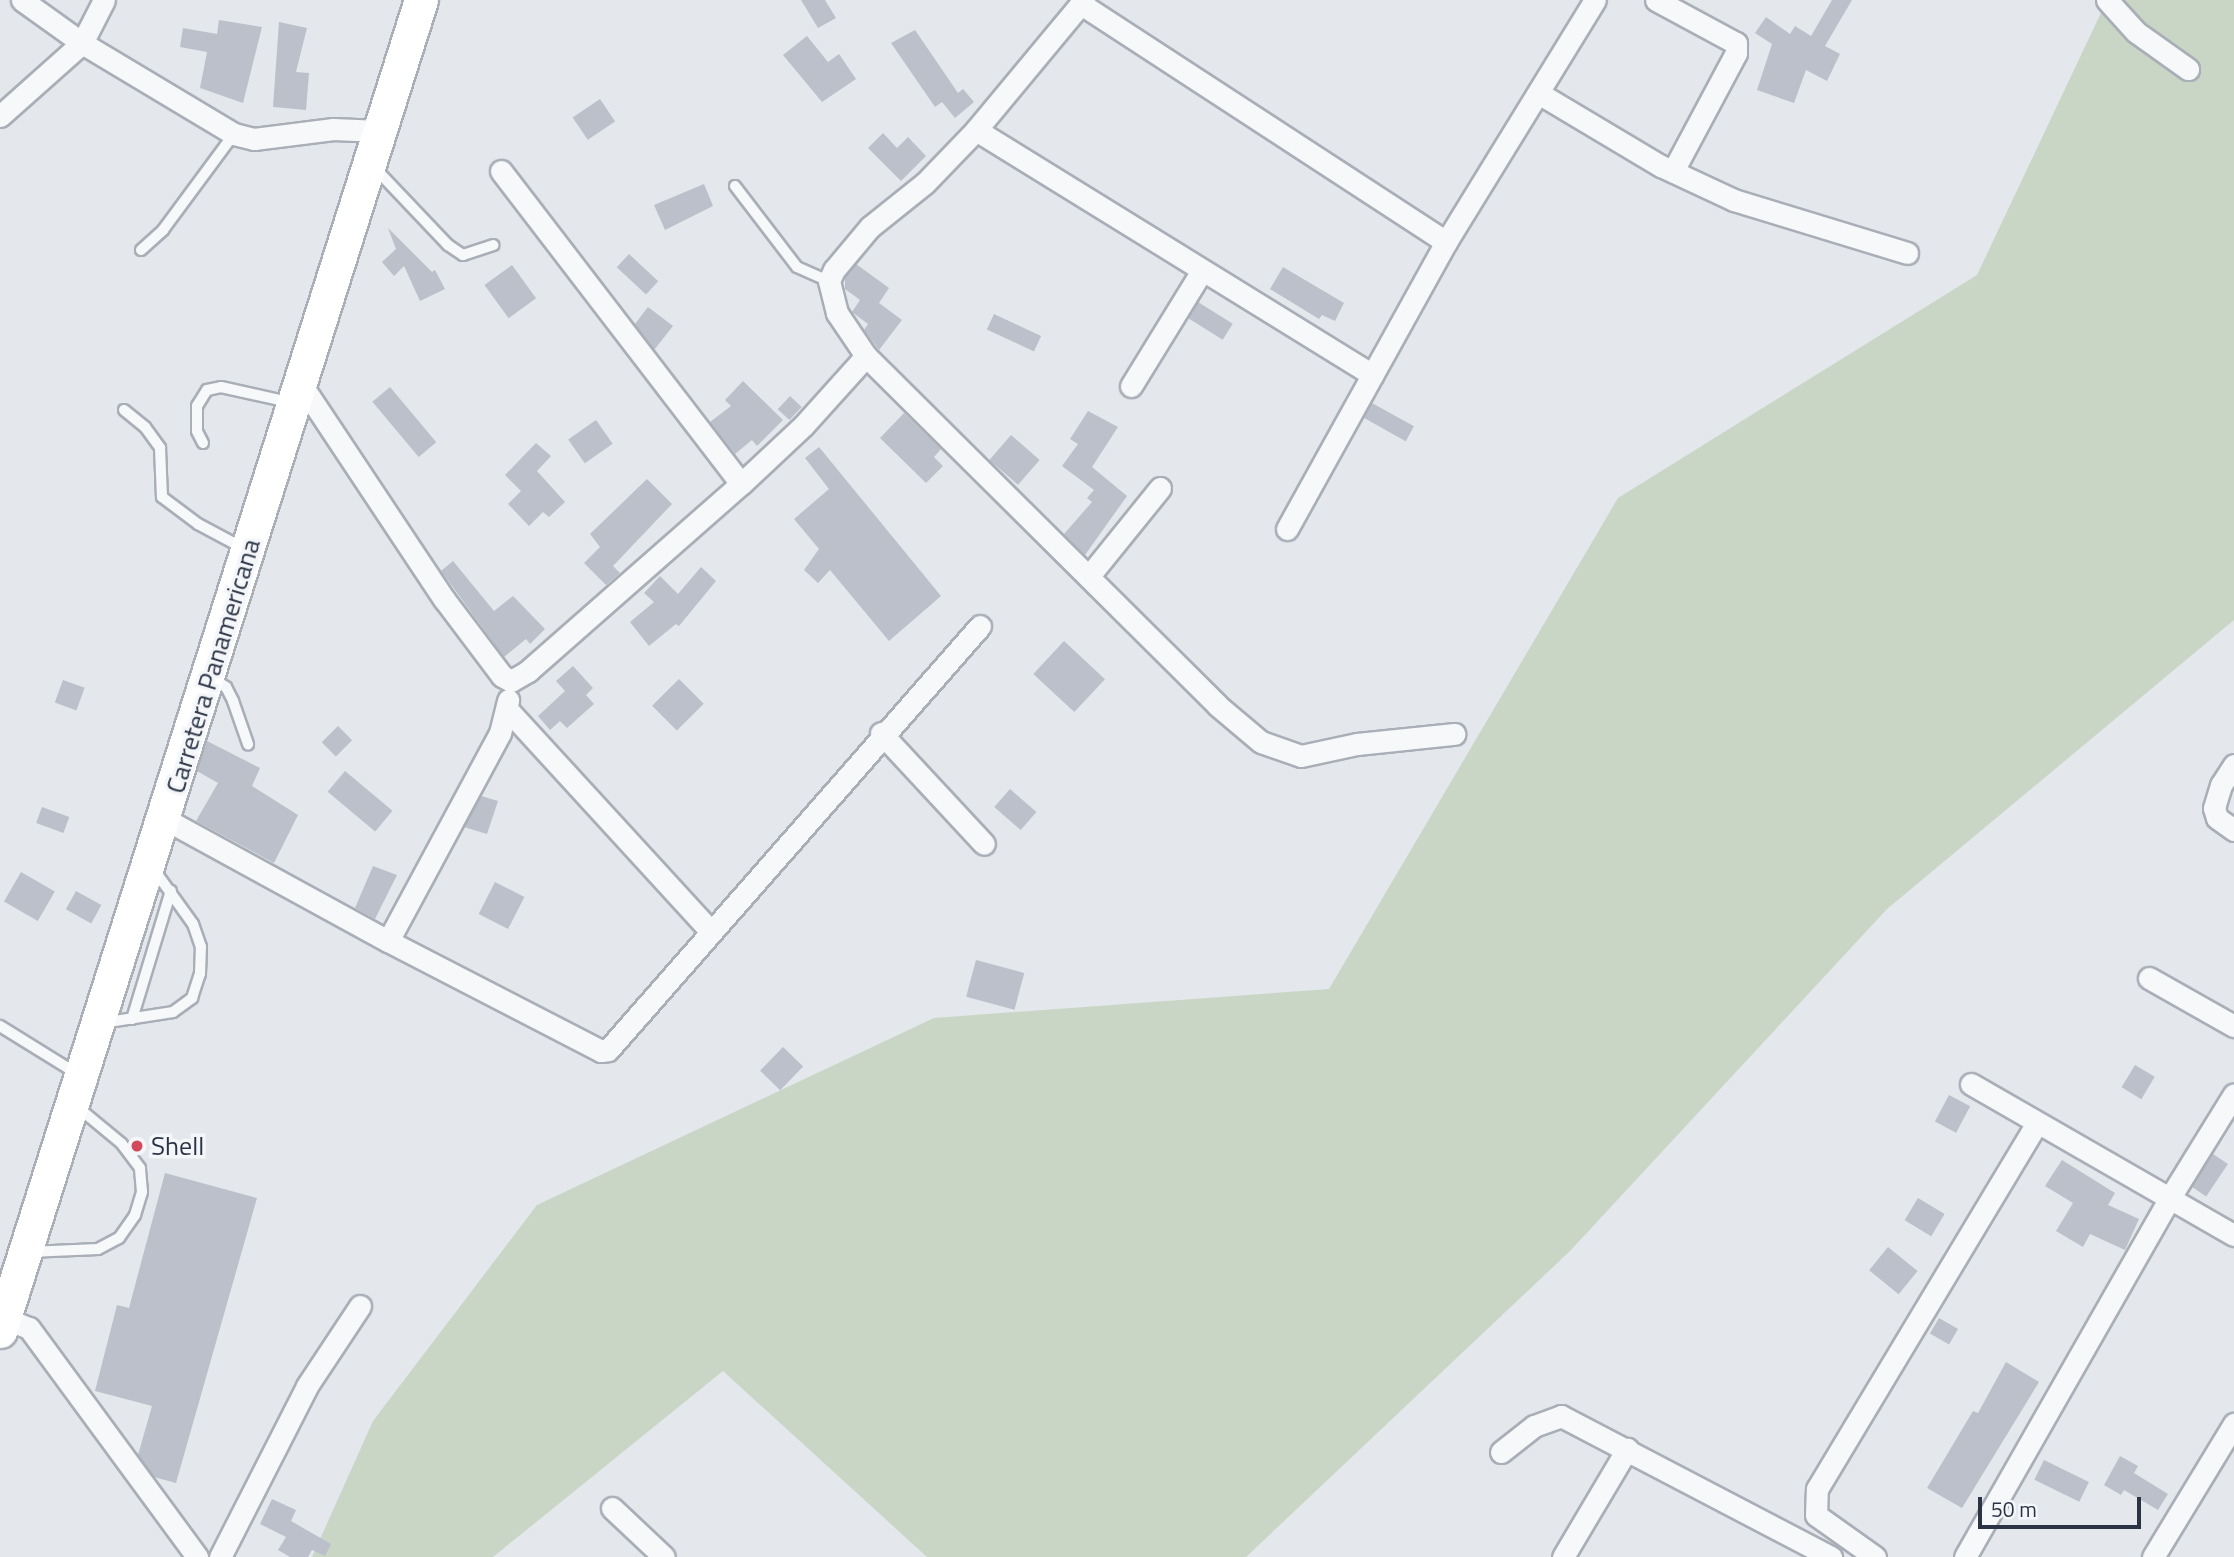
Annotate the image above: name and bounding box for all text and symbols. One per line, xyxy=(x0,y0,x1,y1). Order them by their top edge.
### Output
street label: Carretera Panamericana xyxy=(159,535,267,797)
place label: Shell xyxy=(151,1130,204,1162)
marker: Shell xyxy=(129,1138,145,1154)
scale bar xyxy=(1982,1484,2145,1528)
text: 50 m xyxy=(1991,1493,2037,1525)

